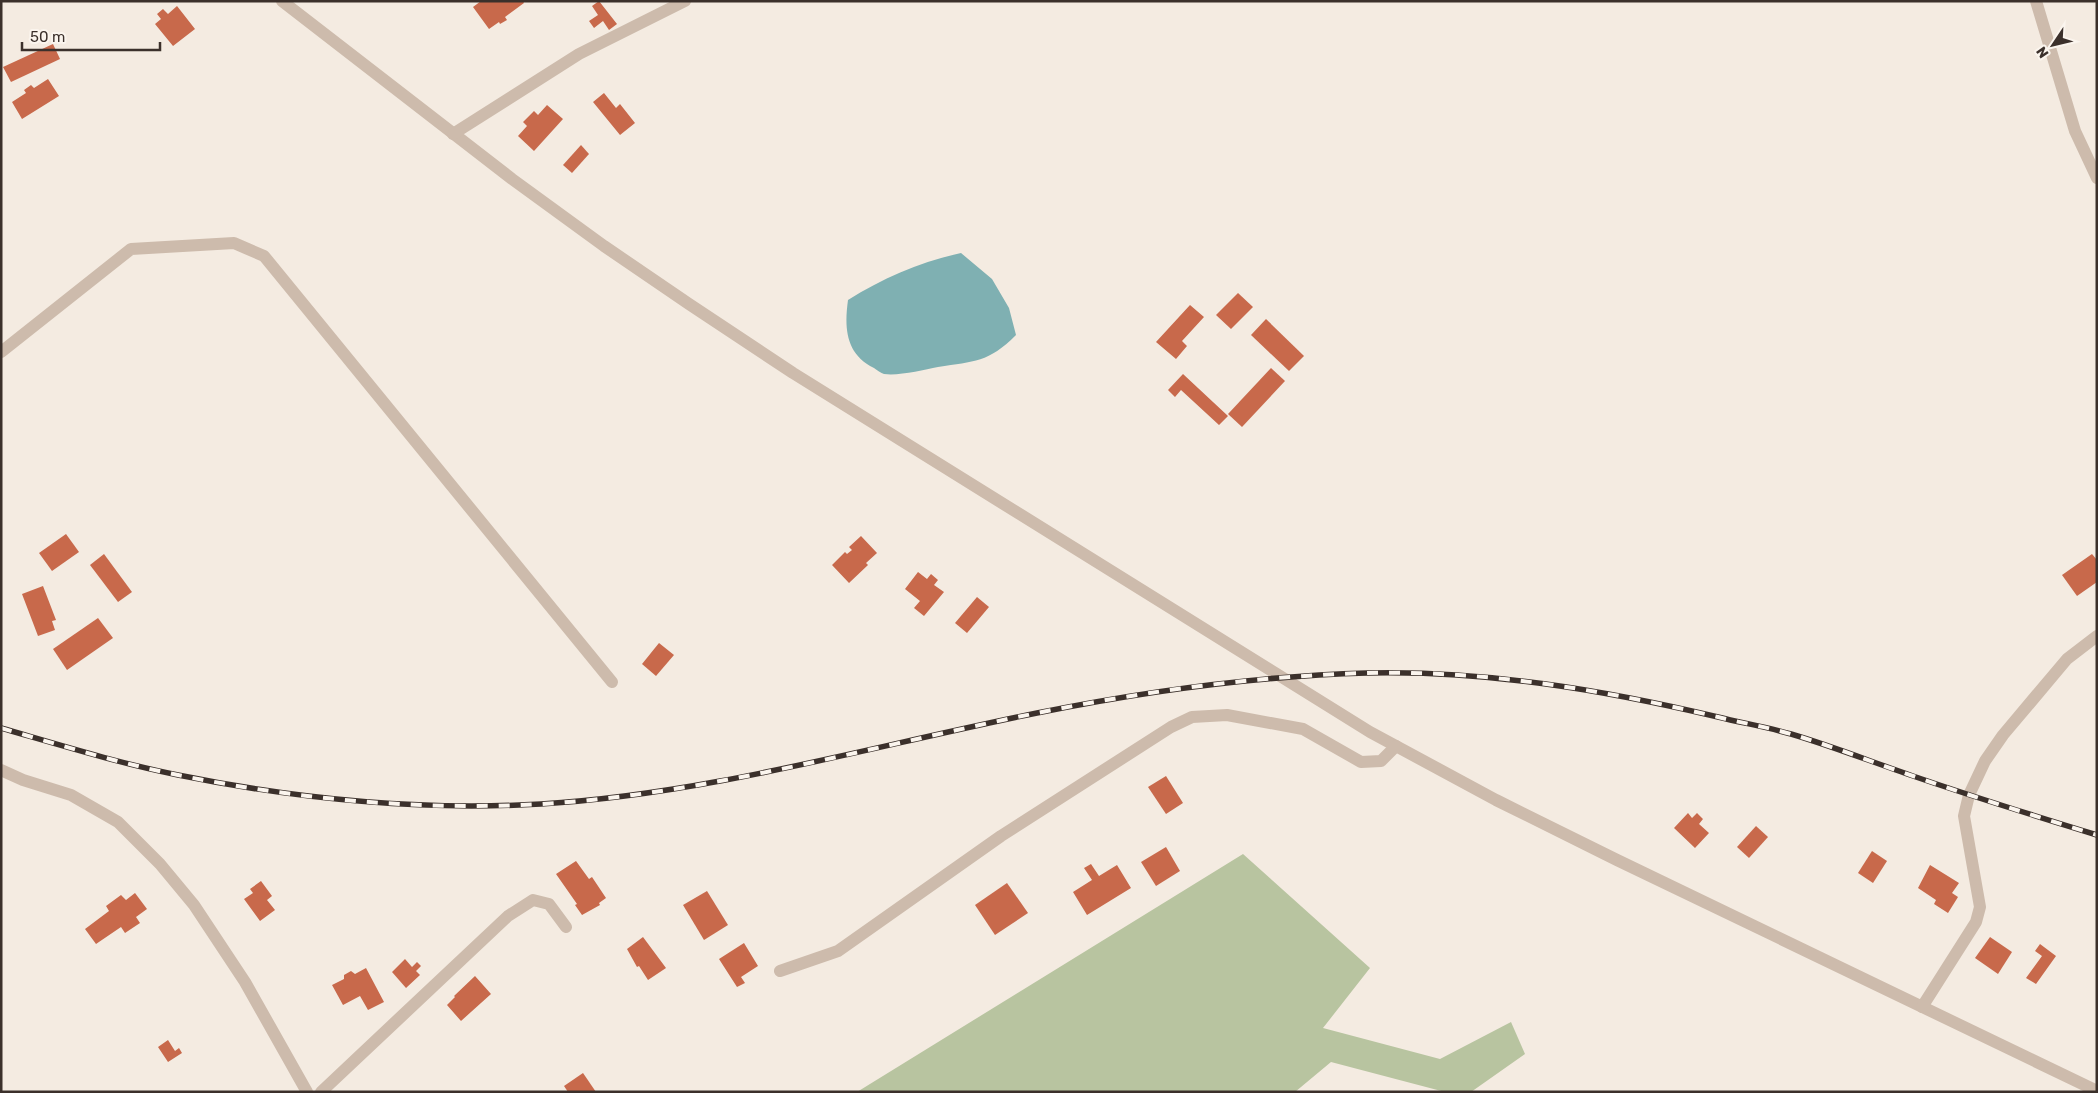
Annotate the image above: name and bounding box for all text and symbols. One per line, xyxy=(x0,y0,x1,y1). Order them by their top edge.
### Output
scale bar xyxy=(22,20,160,52)
north arrow xyxy=(2028,20,2078,70)
text: 50 m xyxy=(30,28,65,46)
text: N xyxy=(2033,43,2053,61)

